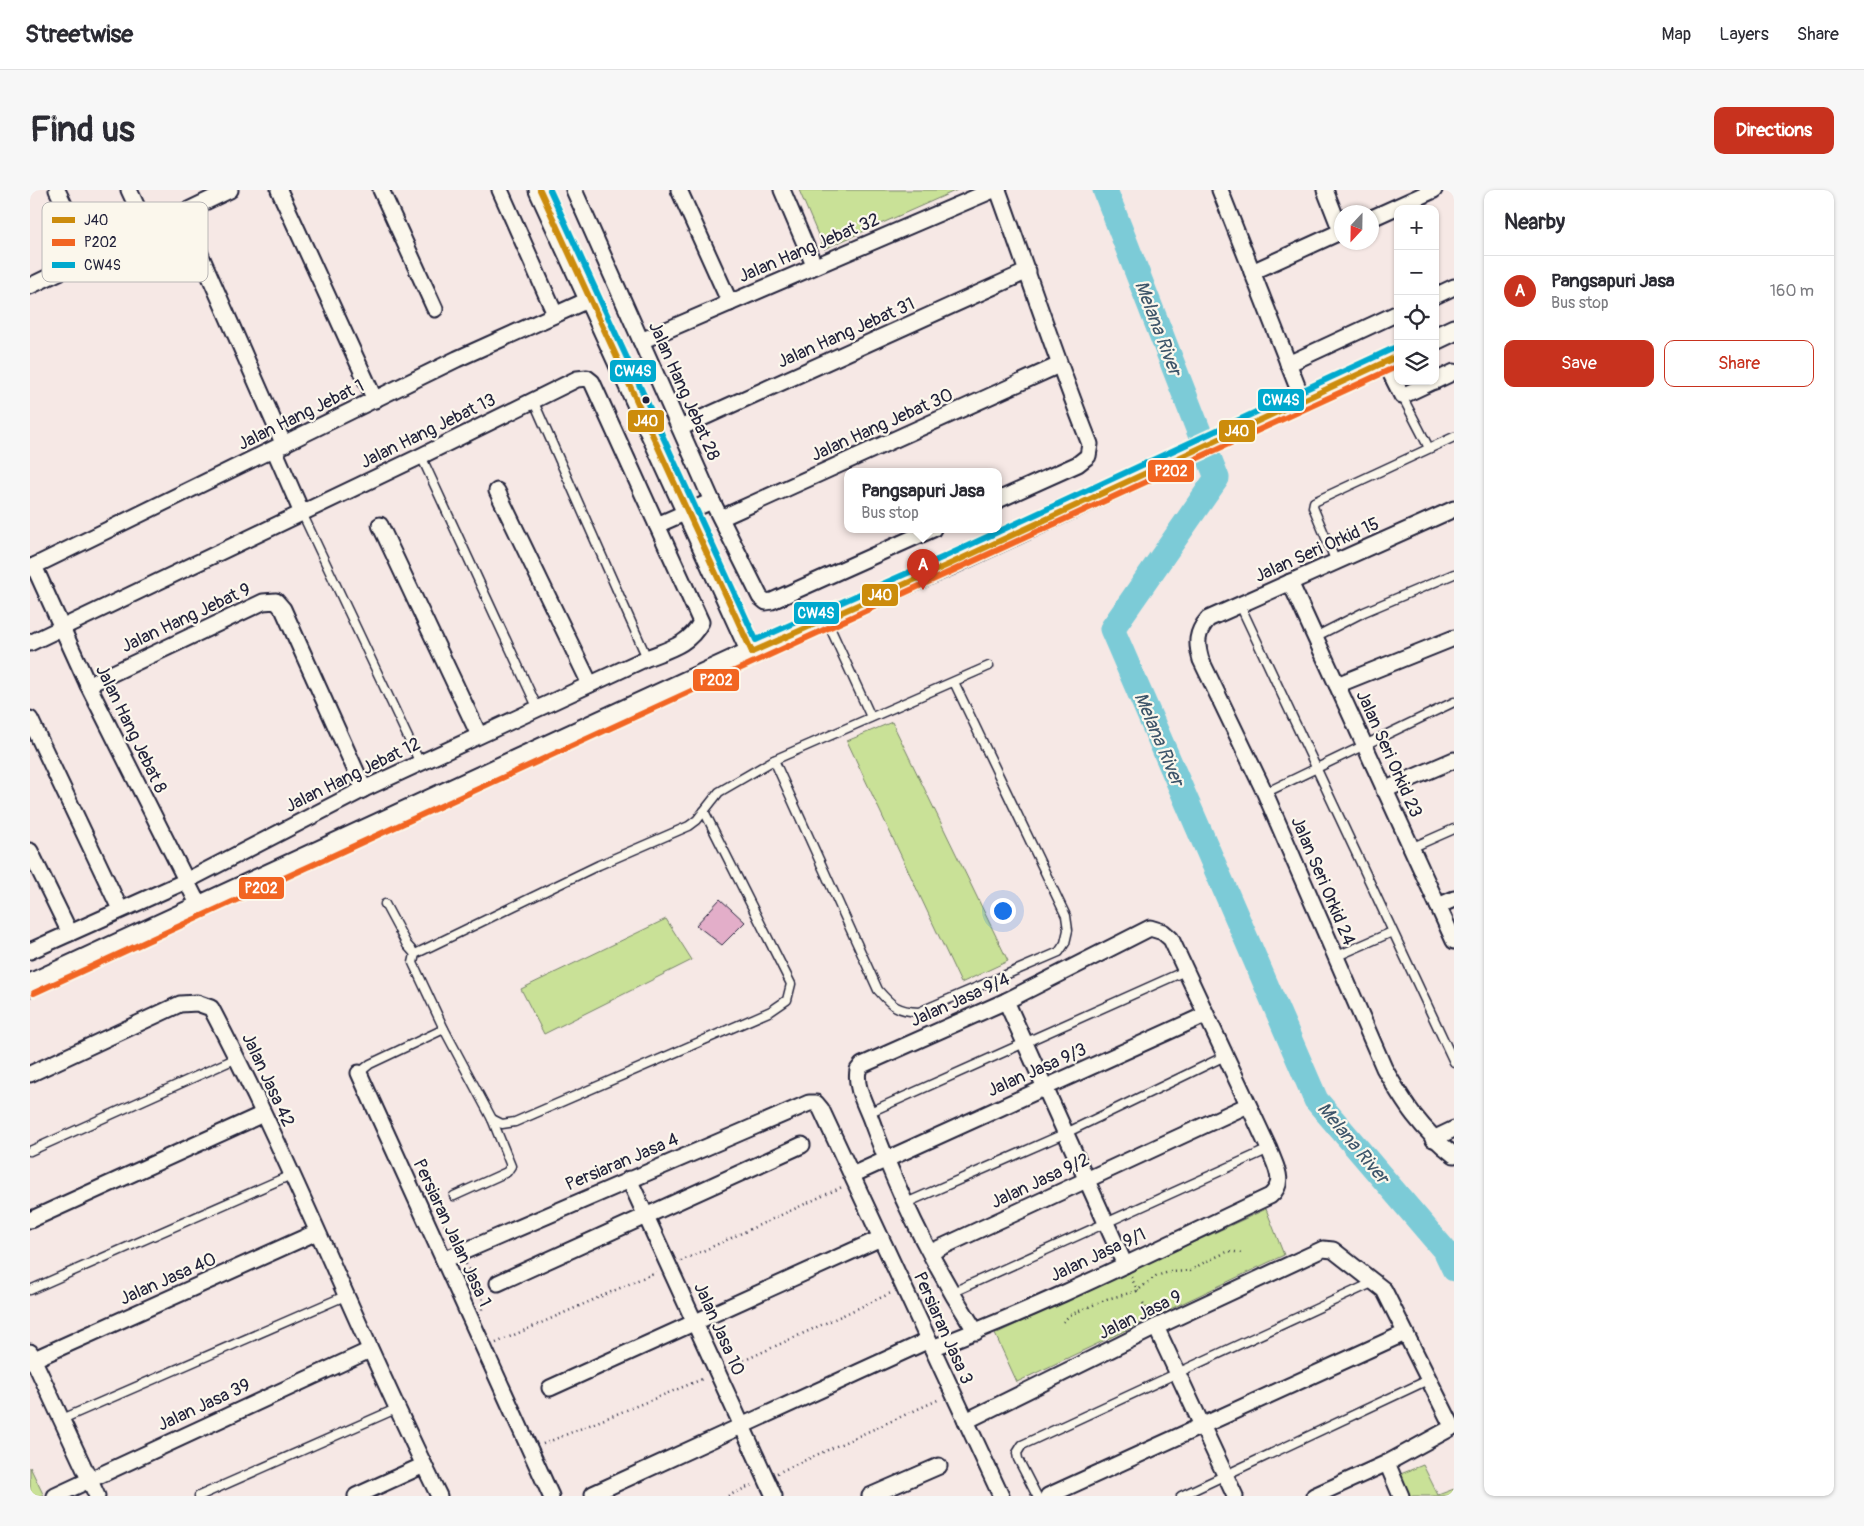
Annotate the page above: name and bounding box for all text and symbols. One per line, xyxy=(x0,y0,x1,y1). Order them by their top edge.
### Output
text: Streetwise xyxy=(25,20,133,49)
text: Map xyxy=(1662,23,1691,46)
text: Layers xyxy=(1719,23,1769,46)
text: Share xyxy=(1797,23,1839,46)
button: Directions xyxy=(1714,107,1834,154)
text: Find us xyxy=(30,108,135,152)
legend xyxy=(42,202,208,282)
north arrow xyxy=(1334,205,1379,250)
map controls xyxy=(1394,205,1439,385)
button: + xyxy=(1394,205,1439,250)
street label: Jalan Hang Jebat 32 xyxy=(735,208,883,288)
text: Nearby xyxy=(1504,209,1565,236)
text: J40 xyxy=(84,212,108,229)
text: P202 xyxy=(84,234,117,251)
button: − xyxy=(1394,250,1439,295)
text: CW4S xyxy=(84,257,121,274)
text: Pangsapuri Jasa xyxy=(1551,269,1675,293)
water label: Melana River xyxy=(1129,277,1188,381)
text: A xyxy=(1515,281,1525,301)
text: 160 m xyxy=(1770,281,1814,301)
street label: Jalan Hang Jebat 31 xyxy=(774,292,918,374)
text: Bus stop xyxy=(1551,293,1609,313)
button: locate xyxy=(1394,295,1439,340)
street label: Jalan Hang Jebat 28 xyxy=(643,318,725,464)
button: layers xyxy=(1394,340,1439,385)
button: Save xyxy=(1504,340,1654,387)
button: Share xyxy=(1664,340,1814,387)
line badge: CW4S xyxy=(609,359,657,383)
text: CW4S xyxy=(615,363,651,380)
street label: Jalan Hang Jebat 1 xyxy=(234,374,368,456)
street label: Jalan Hang Jebat 30 xyxy=(807,383,957,467)
street label: Jalan Hang Jebat 13 xyxy=(356,388,500,474)
line badge: CW4S xyxy=(1257,388,1305,412)
text: CW4S xyxy=(1263,392,1299,409)
unlabelled marker xyxy=(641,395,651,405)
line badge: J40 xyxy=(627,409,665,433)
text: J40 xyxy=(634,413,659,430)
line badge: J40 xyxy=(1218,419,1256,443)
text: J40 xyxy=(1225,423,1250,440)
line badge: P202 xyxy=(1147,459,1195,483)
text: P202 xyxy=(1155,463,1188,480)
popup xyxy=(844,468,1002,533)
text: Pangsapuri Jasa xyxy=(861,479,985,503)
text: Bus stop xyxy=(861,503,919,523)
street label: Jalan Seri Orkid 15 xyxy=(1251,512,1383,588)
pin: A xyxy=(907,549,939,590)
street label: Jalan Hang Jebat 9 xyxy=(118,578,254,658)
line badge: J40 xyxy=(861,583,899,607)
text: J40 xyxy=(868,587,893,604)
line badge: CW4S xyxy=(793,601,840,625)
text: CW4S xyxy=(798,605,834,622)
street label: Jalan Hang Jebat 8 xyxy=(90,661,172,797)
line badge: P202 xyxy=(692,668,740,692)
text: P202 xyxy=(700,672,733,689)
street label: Jalan Seri Orkid 23 xyxy=(1351,687,1427,821)
water label: Melana River xyxy=(1129,689,1190,791)
street label: Jalan Hang Jebat 12 xyxy=(281,732,425,818)
street label: Jalan Seri Orkid 24 xyxy=(1285,813,1361,949)
line badge: P202 xyxy=(238,876,285,900)
text: P202 xyxy=(245,880,278,897)
your location xyxy=(990,898,1016,924)
street label: Jalan Jasa 9/4 xyxy=(907,968,1014,1032)
street label: Jalan Jasa 42 xyxy=(236,1029,300,1131)
street label: Jalan Jasa 9/3 xyxy=(984,1038,1090,1102)
water label: Melana River xyxy=(1312,1097,1395,1190)
street label: Persiaran Jasa 4 xyxy=(562,1128,683,1196)
street label: Jalan Jasa 9/2 xyxy=(987,1148,1093,1214)
street label: Persiaran Jalan Jasa 1 xyxy=(408,1155,496,1311)
street label: Jalan Jasa 9/1 xyxy=(1046,1223,1150,1287)
street label: Jalan Jasa 40 xyxy=(116,1247,220,1311)
street label: Persiaran Jasa 3 xyxy=(908,1268,978,1388)
street label: Jalan Jasa 10 xyxy=(688,1279,750,1379)
street label: Jalan Jasa 9 xyxy=(1095,1285,1185,1345)
street label: Jalan Jasa 39 xyxy=(154,1373,254,1437)

